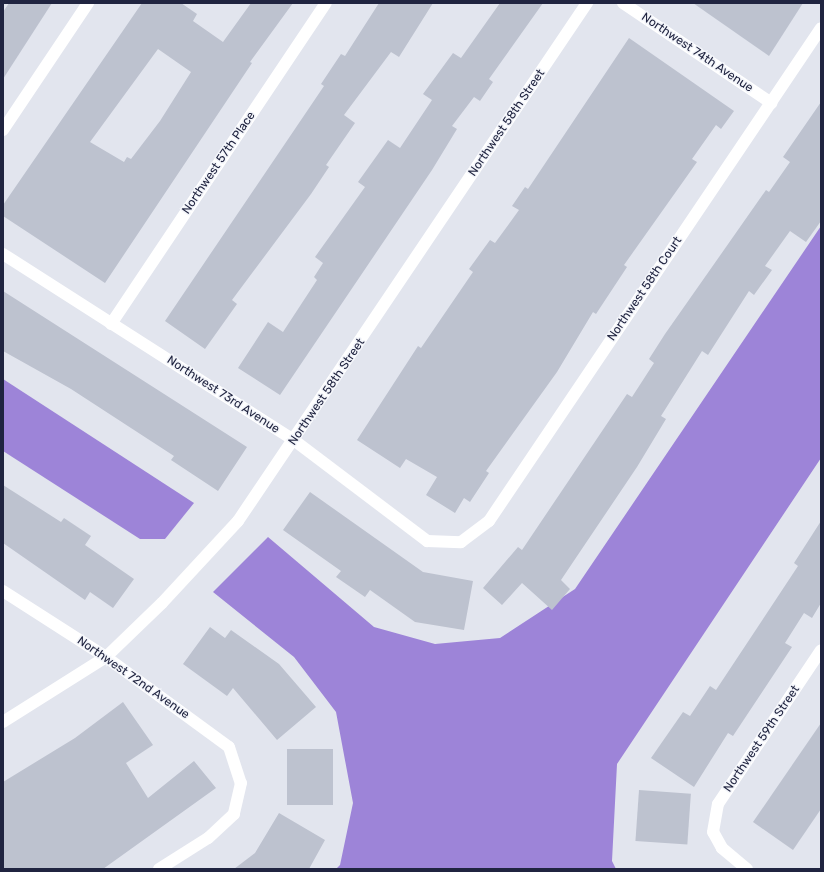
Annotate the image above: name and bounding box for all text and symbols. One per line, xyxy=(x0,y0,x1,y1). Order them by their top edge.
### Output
street label: Northwest 74th Avenue xyxy=(638,10,756,96)
street label: Northwest 58th Street xyxy=(466,67,548,179)
street label: Northwest 57th Place xyxy=(179,109,259,217)
street label: Northwest 58th Court xyxy=(605,234,685,344)
street label: Northwest 58th Street xyxy=(286,336,368,448)
street label: Northwest 73rd Avenue xyxy=(164,353,282,437)
street label: Northwest 72nd Avenue xyxy=(74,634,192,722)
street label: Northwest 59th Street xyxy=(721,683,803,795)

